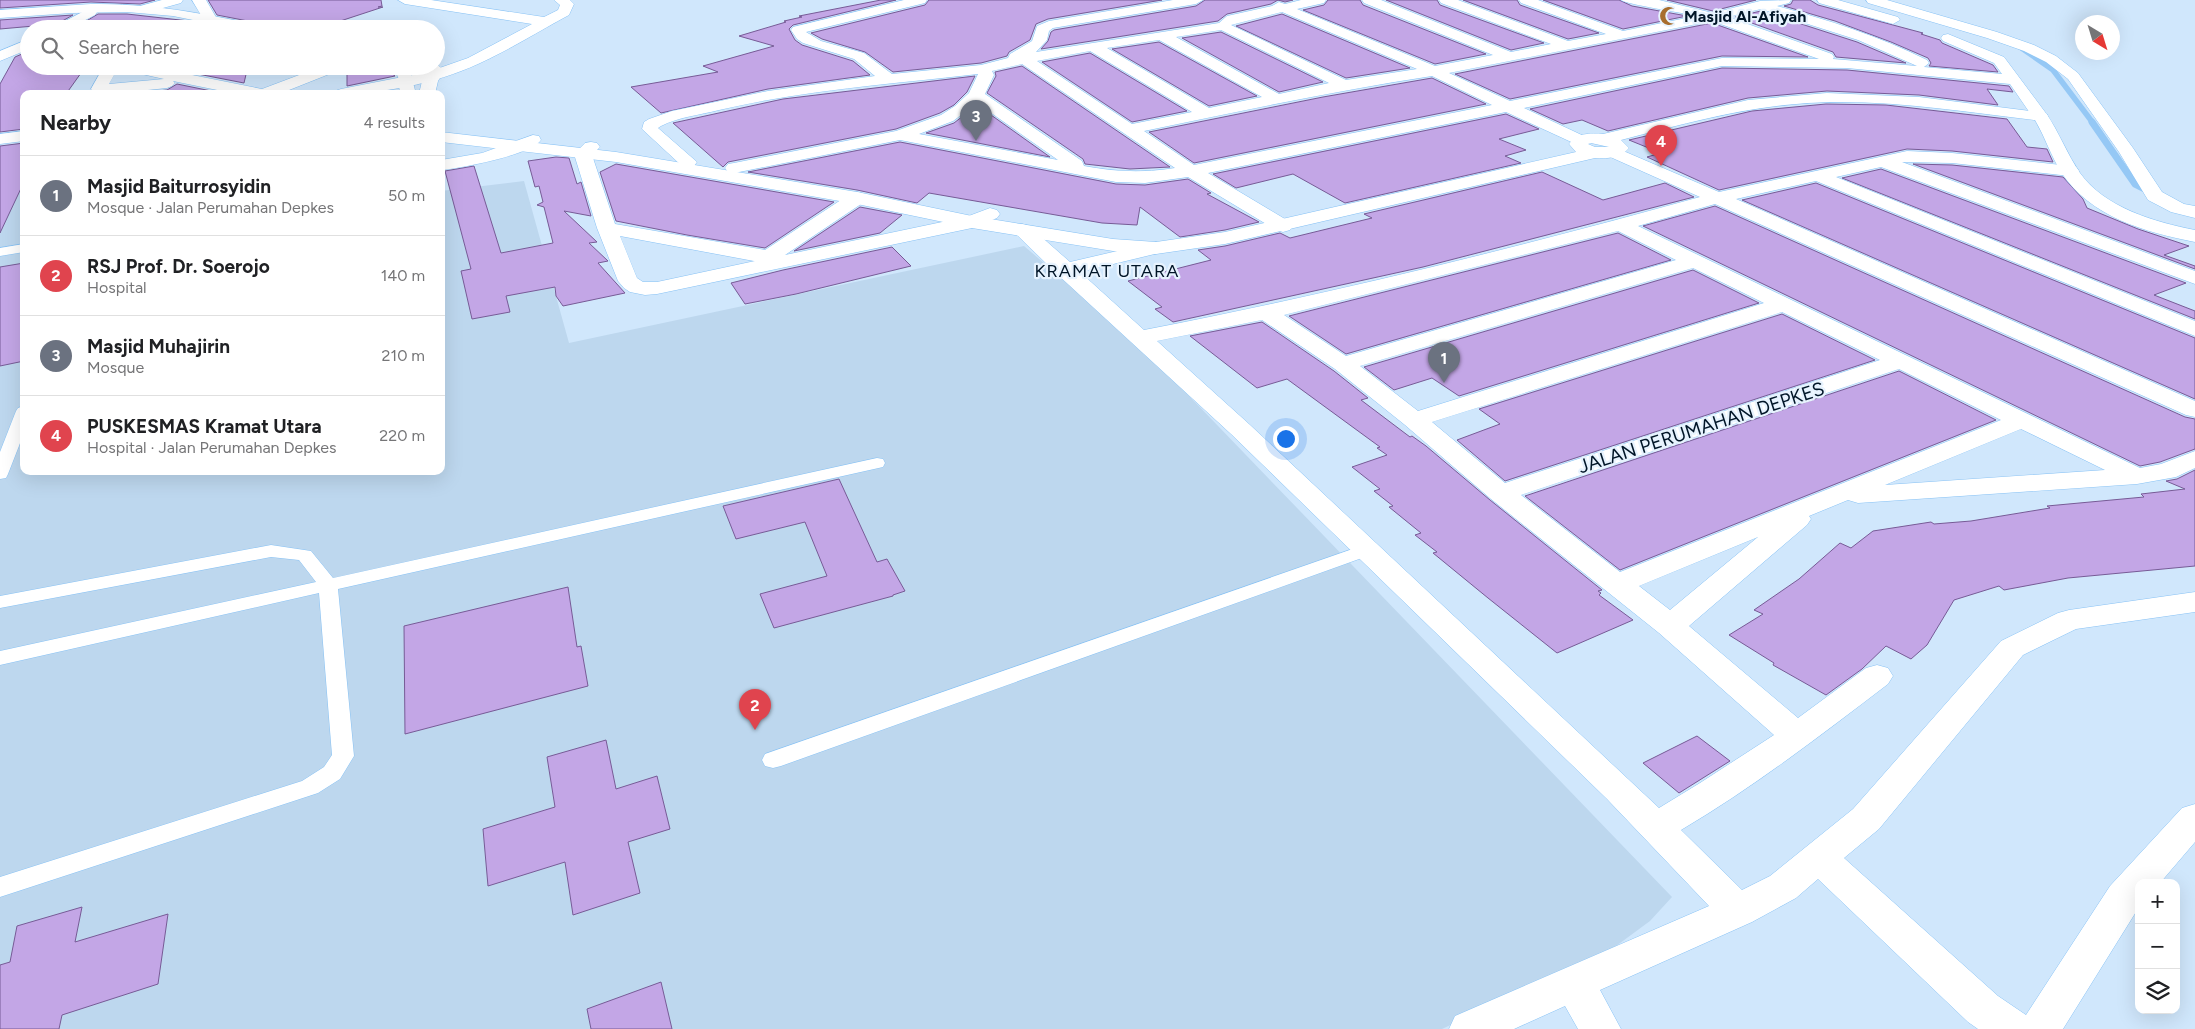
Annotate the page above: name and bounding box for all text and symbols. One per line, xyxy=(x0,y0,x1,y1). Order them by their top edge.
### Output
mosque icon: Masjid Al-Afiyah xyxy=(1658,5,1680,27)
place label: Masjid Al-Afiyah xyxy=(1684,7,1806,26)
north arrow xyxy=(2075,15,2120,60)
search box xyxy=(20,20,445,75)
icon: search xyxy=(38,34,66,62)
text: Search here xyxy=(78,36,180,59)
pin: 3 xyxy=(960,100,992,141)
text: Nearby xyxy=(40,110,111,135)
text: 4 results xyxy=(364,113,425,132)
pin: 4 xyxy=(1645,125,1677,166)
text: Masjid Baiturrosyidin xyxy=(87,175,271,198)
text: 1 xyxy=(53,186,59,205)
text: 50 m xyxy=(388,186,425,205)
text: Mosque · Jalan Perumahan Depkes xyxy=(87,198,334,217)
text: RSJ Prof. Dr. Soerojo xyxy=(87,255,270,278)
district label: KRAMAT UTARA xyxy=(1035,260,1179,282)
text: 2 xyxy=(51,266,61,285)
text: 140 m xyxy=(381,266,425,285)
text: Hospital xyxy=(87,278,147,297)
text: Masjid Muhajirin xyxy=(87,335,230,358)
pin: 1 xyxy=(1428,342,1460,383)
text: 3 xyxy=(52,346,60,365)
text: 210 m xyxy=(382,346,425,365)
text: Mosque xyxy=(87,358,144,377)
street label: JALAN PERUMAHAN DEPKES xyxy=(1575,377,1827,478)
text: PUSKESMAS Kramat Utara xyxy=(87,415,322,438)
text: 4 xyxy=(51,426,61,445)
text: 220 m xyxy=(379,426,425,445)
your location xyxy=(1273,426,1299,452)
text: Hospital · Jalan Perumahan Depkes xyxy=(87,438,336,457)
pin: 2 xyxy=(739,689,771,730)
map controls xyxy=(2135,879,2180,1014)
button: + xyxy=(2135,879,2180,924)
button: − xyxy=(2135,924,2180,969)
button: layers xyxy=(2135,969,2180,1014)

